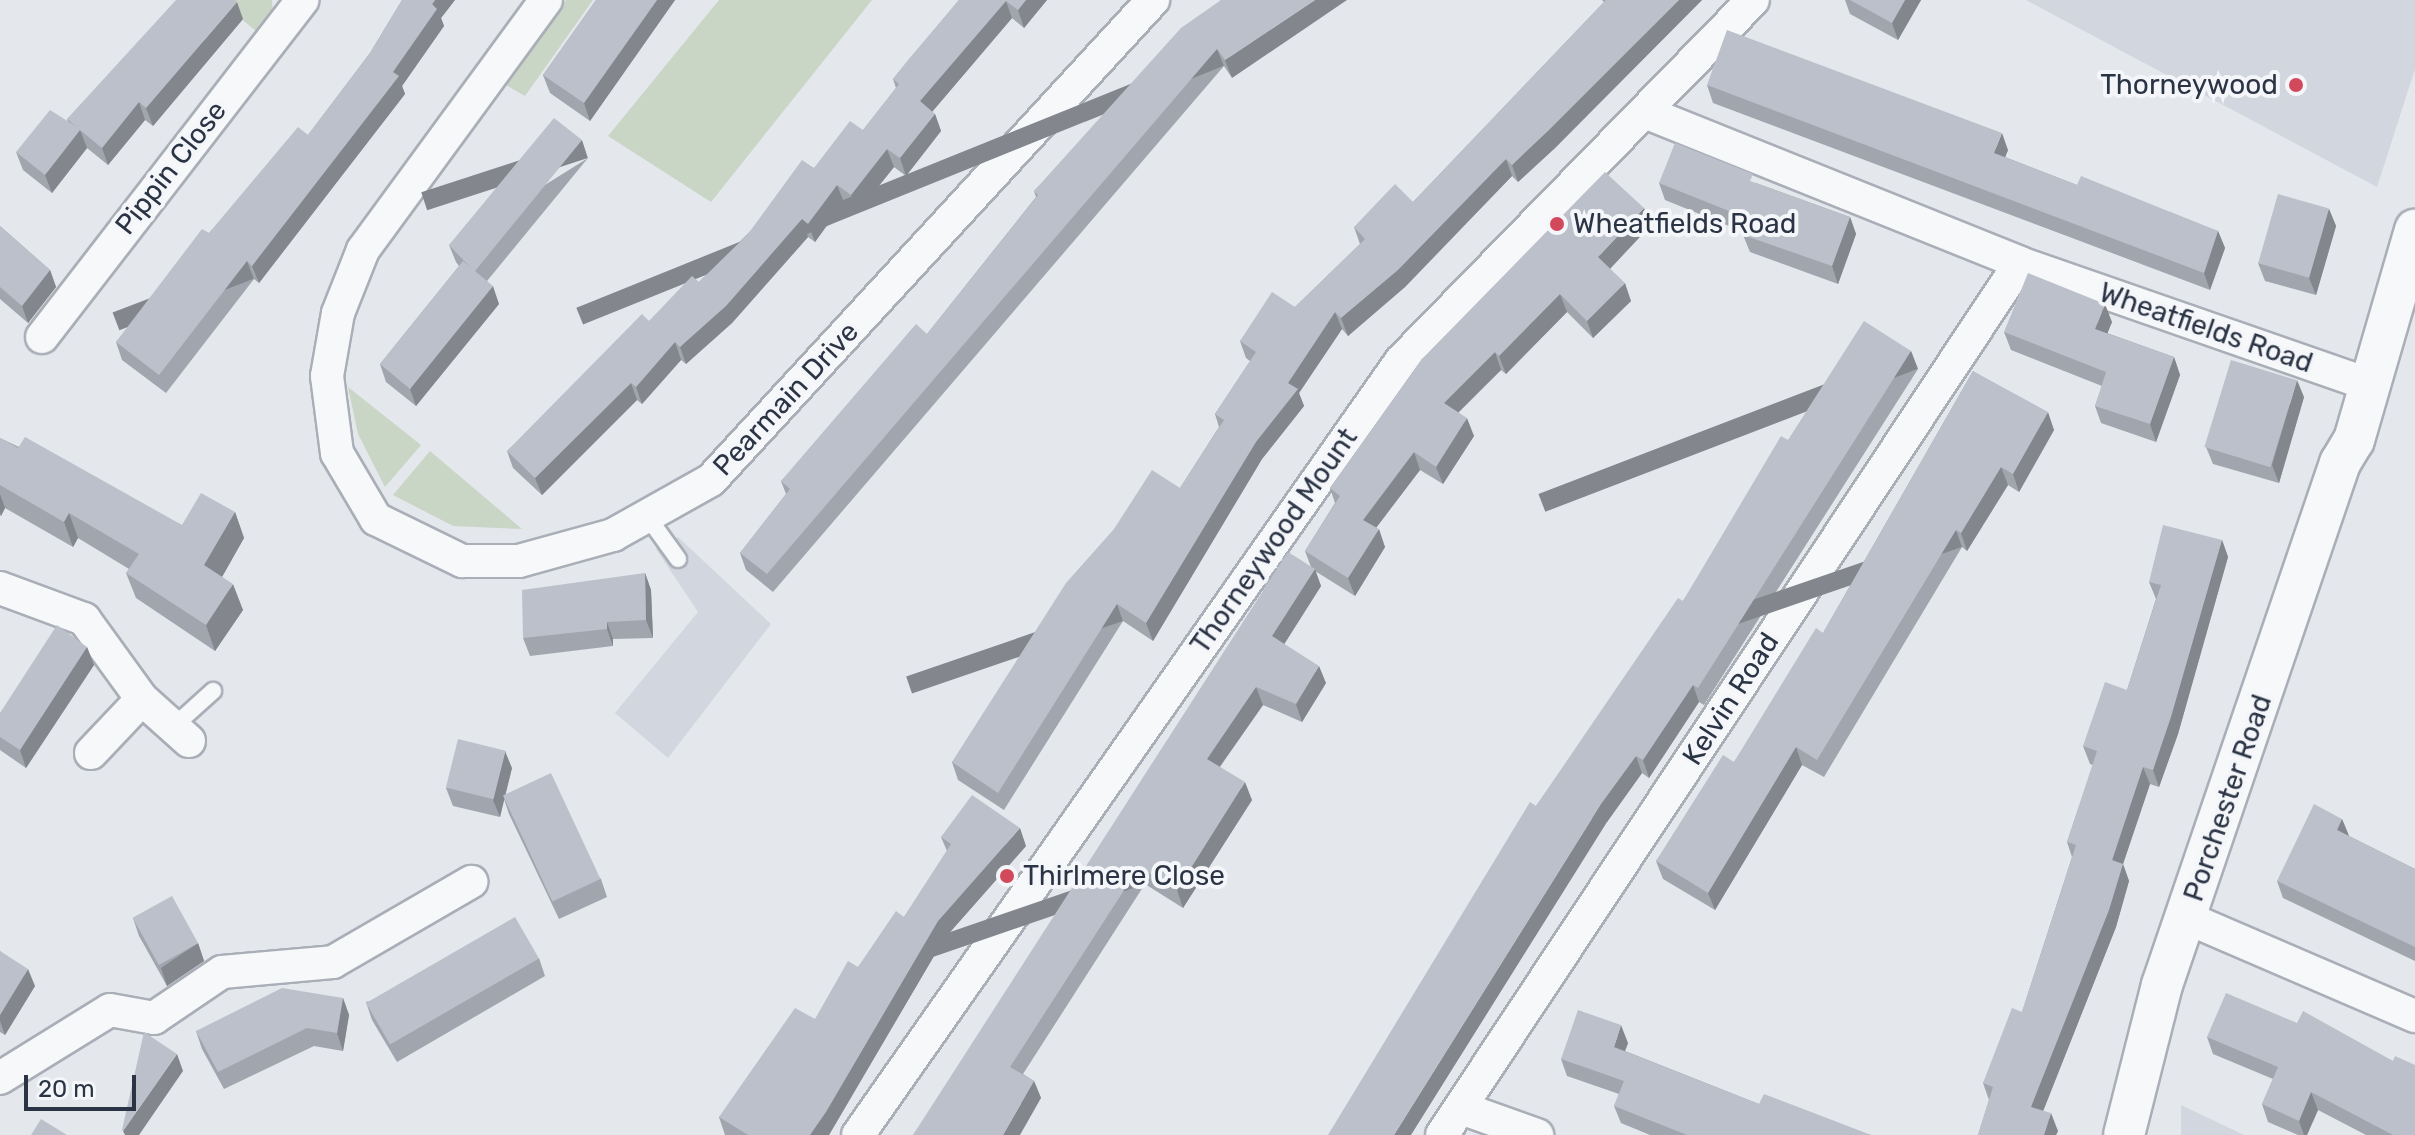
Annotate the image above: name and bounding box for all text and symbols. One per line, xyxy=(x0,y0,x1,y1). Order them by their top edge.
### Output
place label: Thorneywood xyxy=(2100,68,2278,102)
marker: Thorneywood xyxy=(2285,74,2307,96)
street label: Pippin Close xyxy=(108,95,234,241)
place label: Wheatfields Road xyxy=(1573,207,1796,241)
marker: Wheatfields Road xyxy=(1548,215,1566,233)
street label: Wheatfields Road xyxy=(2095,276,2317,380)
street label: Pearmain Drive xyxy=(706,315,866,483)
street label: Thorneywood Mount xyxy=(1183,422,1365,660)
street label: Kelvin Road xyxy=(1676,627,1786,771)
street label: Porchester Road xyxy=(2177,690,2279,906)
place label: Thirlmere Close xyxy=(1023,859,1225,893)
marker: Thirlmere Close xyxy=(998,867,1016,885)
scale bar xyxy=(28,1059,140,1109)
text: 20 m xyxy=(38,1075,95,1103)

